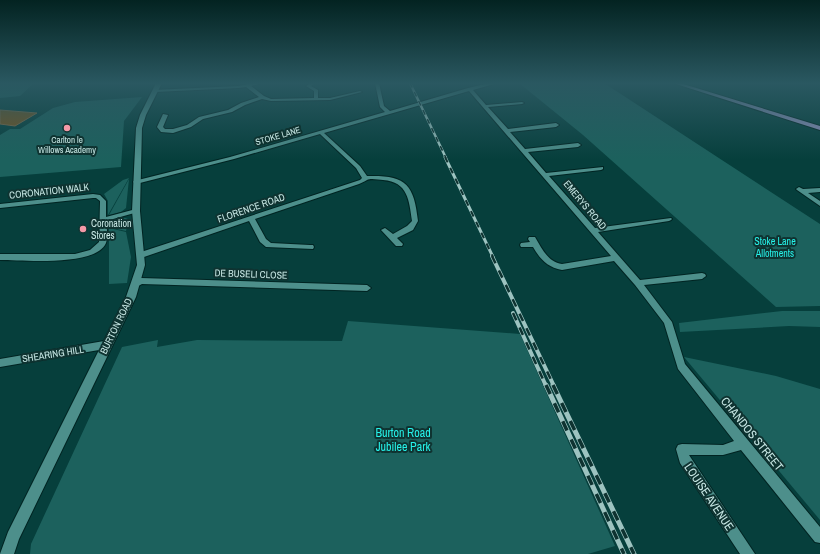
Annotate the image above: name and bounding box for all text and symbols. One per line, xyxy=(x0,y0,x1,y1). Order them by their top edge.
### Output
marker: Carlton le Willows Academy xyxy=(62,123,72,133)
street label: STOKE LANE xyxy=(254,124,302,148)
place label: Carlton le Willows Academy xyxy=(38,134,96,156)
street label: EMERYS ROAD xyxy=(561,178,609,232)
street label: CORONATION WALK xyxy=(8,180,90,202)
street label: FLORENCE ROAD xyxy=(215,190,287,226)
place label: Coronation Stores xyxy=(91,217,132,242)
marker: Coronation Stores xyxy=(78,224,88,234)
park label: Stoke Lane Allotments xyxy=(754,235,796,260)
street label: DE BUSELI CLOSE xyxy=(214,266,288,282)
street label: BURTON ROAD xyxy=(97,296,135,356)
street label: SHEARING HILL xyxy=(21,343,85,365)
street label: CHANDOS STREET xyxy=(717,394,787,474)
park label: Burton Road Jubilee Park xyxy=(375,425,431,455)
street label: LOUISE AVENUE xyxy=(681,460,737,534)

